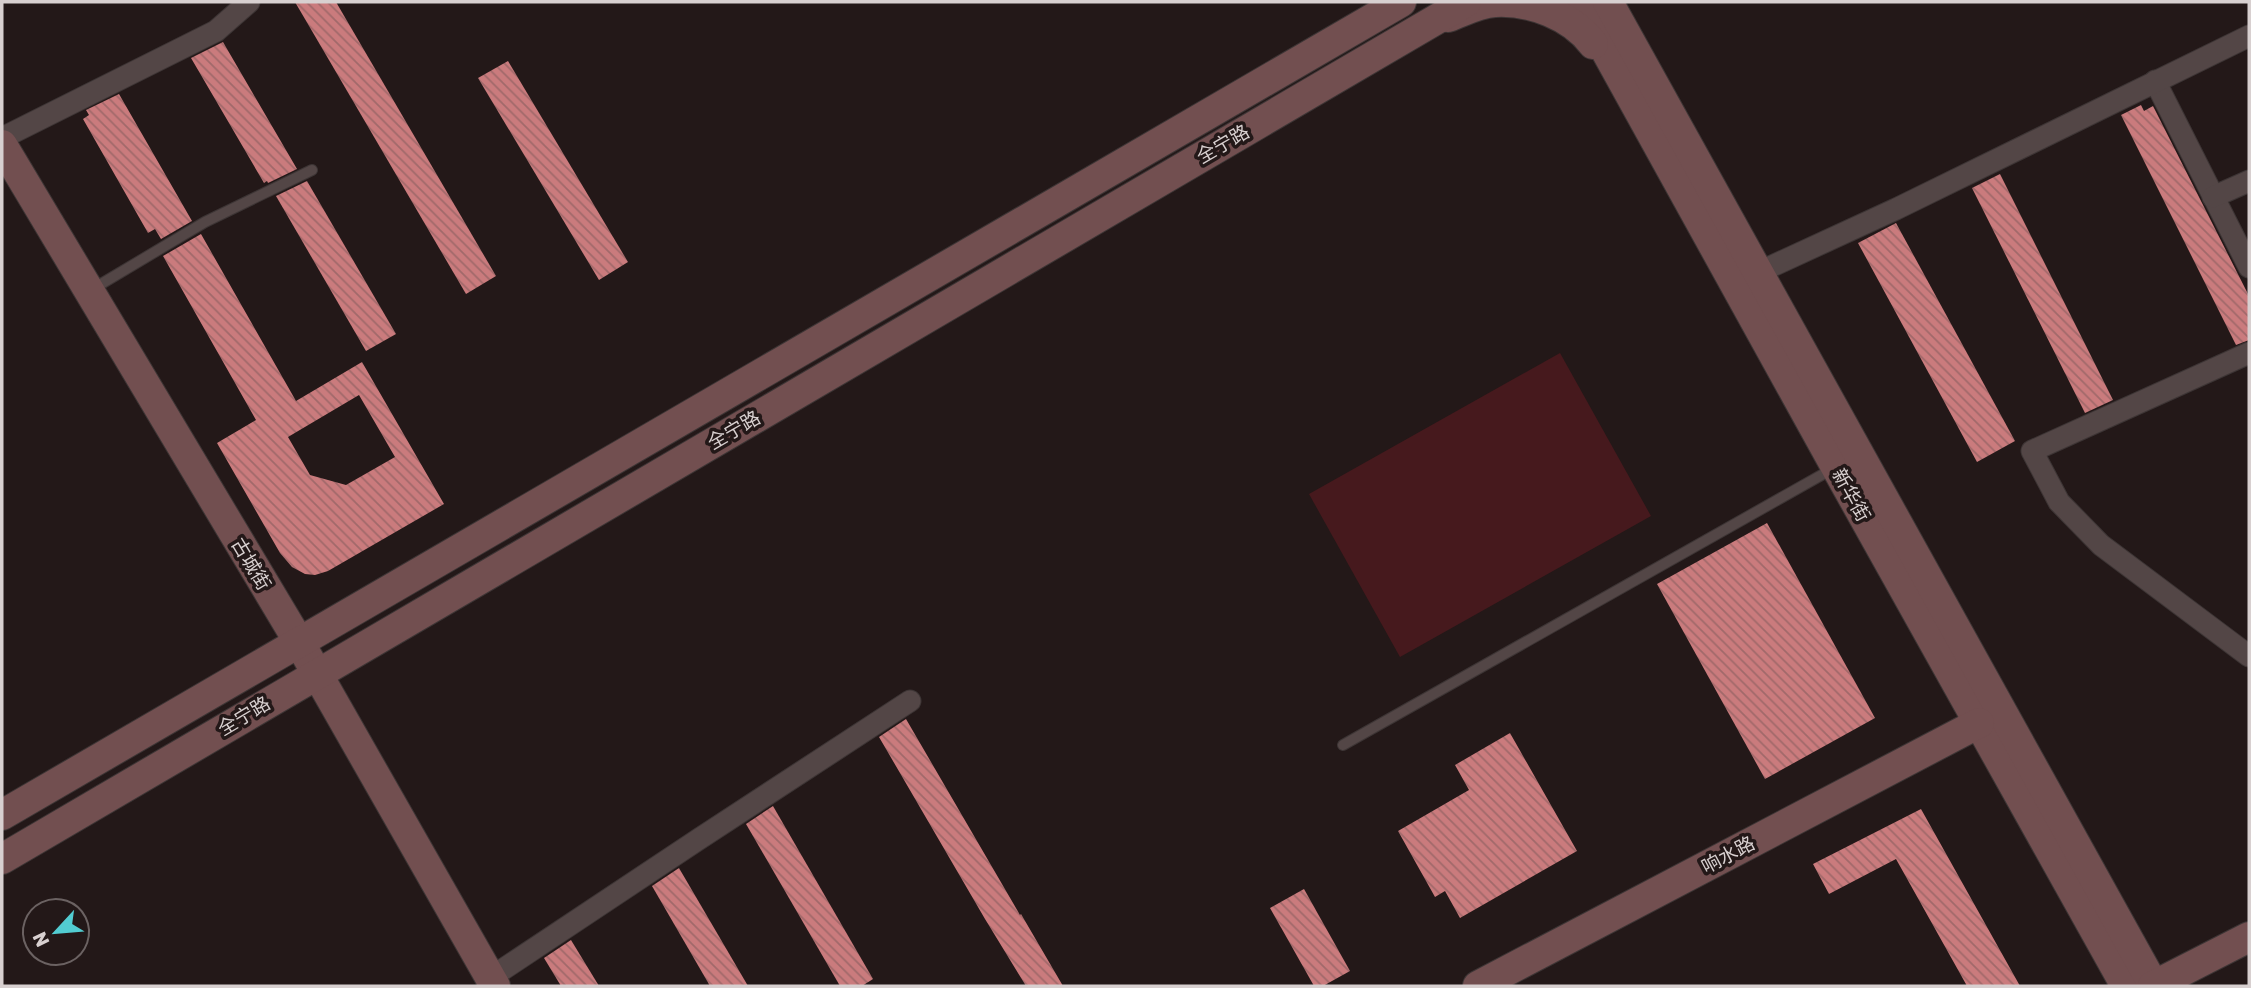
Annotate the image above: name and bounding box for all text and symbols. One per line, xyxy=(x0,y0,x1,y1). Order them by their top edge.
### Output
street label: 全宁路 xyxy=(1193,120,1253,168)
street label: 全宁路 xyxy=(704,406,764,454)
street label: 新华街 xyxy=(1827,464,1875,526)
street label: 古城街 xyxy=(226,534,276,594)
street label: 全宁路 xyxy=(214,691,274,741)
street label: 响水路 xyxy=(1697,831,1759,879)
north arrow xyxy=(21,897,91,967)
text: N xyxy=(28,928,55,950)

